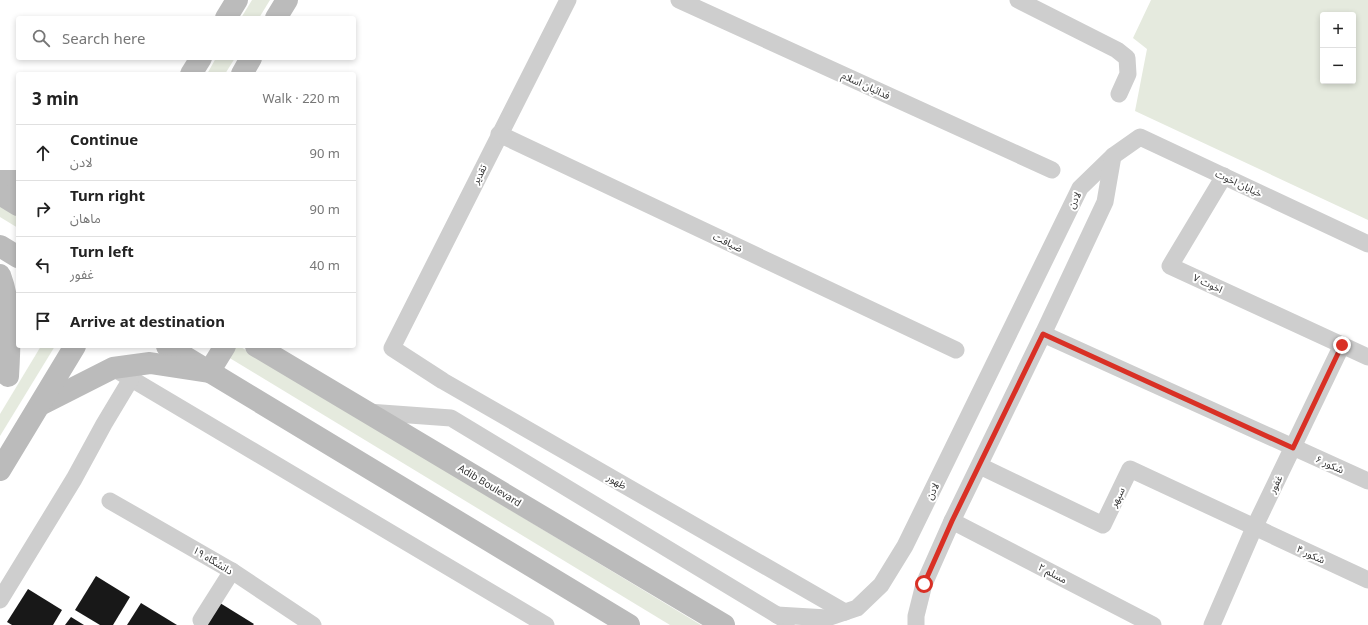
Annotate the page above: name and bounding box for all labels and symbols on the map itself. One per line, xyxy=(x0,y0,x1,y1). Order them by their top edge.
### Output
street label: فدائیان اسلام xyxy=(839,68,893,104)
street label: تقدیر xyxy=(468,162,490,187)
street label: خیابان اخوت xyxy=(1213,166,1265,200)
street label: لادن xyxy=(1064,189,1084,211)
street label: ضیافت xyxy=(711,229,745,255)
street label: اخوت ۷ xyxy=(1191,270,1225,296)
route end xyxy=(1333,336,1351,354)
street label: شکور ۶ xyxy=(1314,452,1347,476)
street label: Adib Boulevard xyxy=(456,461,524,509)
street label: ظهور xyxy=(604,469,629,492)
street label: غفور xyxy=(1264,473,1285,496)
street label: لادن xyxy=(922,480,942,502)
street label: سپهر xyxy=(1106,485,1128,510)
street label: شکور ۴ xyxy=(1295,541,1328,567)
street label: دانشگاه ۱۹ xyxy=(190,543,236,578)
street label: مسلم ۲ xyxy=(1036,560,1070,587)
route start xyxy=(915,575,933,593)

